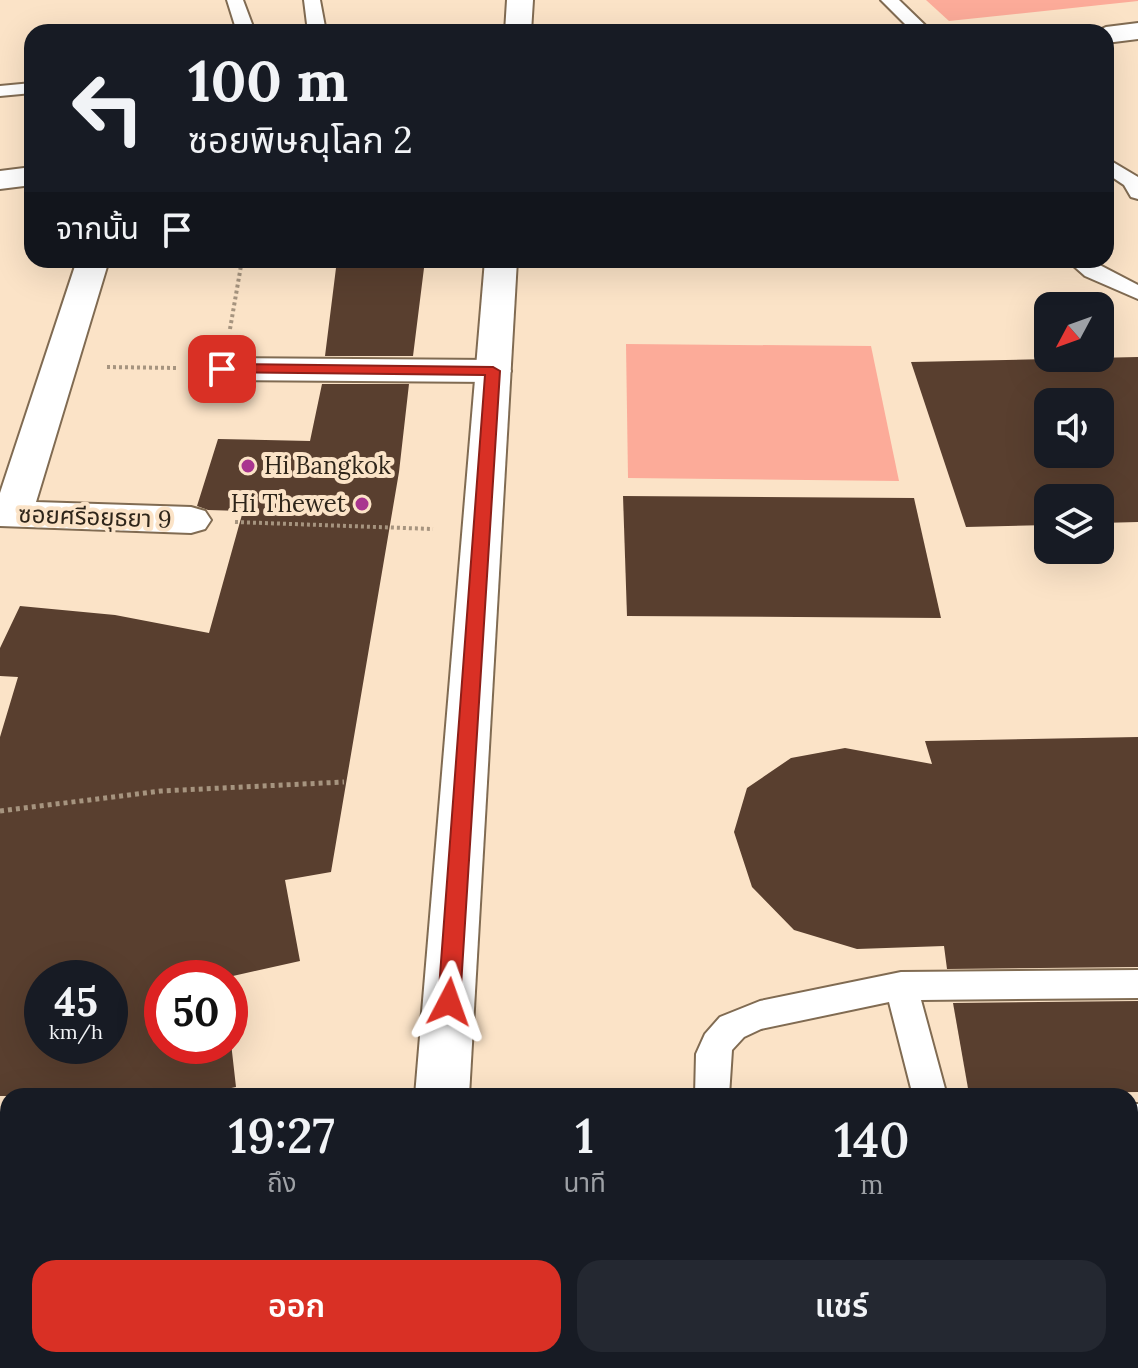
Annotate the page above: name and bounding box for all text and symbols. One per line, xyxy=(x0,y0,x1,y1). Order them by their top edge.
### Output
text: 100 m xyxy=(188,45,348,116)
icon: left xyxy=(56,56,160,160)
text: ซอยพิษณุโลก 2 xyxy=(188,117,413,163)
icon: arrive xyxy=(155,208,199,252)
text: จากนั้น xyxy=(56,209,139,247)
north arrow xyxy=(1034,292,1114,372)
map controls xyxy=(1034,292,1114,564)
pin xyxy=(188,335,256,403)
icon: arrive xyxy=(200,347,244,391)
button: sound xyxy=(1034,388,1114,468)
place label: Hi Bangkok xyxy=(264,450,391,481)
marker: Hi Bangkok xyxy=(239,457,257,475)
button: layers xyxy=(1034,484,1114,564)
place label: Hi Thewet xyxy=(231,488,347,519)
marker: Hi Thewet xyxy=(353,495,371,513)
street label: ซอยศรีอยุธยา 9 xyxy=(18,498,172,535)
speed limit sign: 50 xyxy=(144,960,248,1064)
position arrow xyxy=(407,960,491,1044)
text: 45 xyxy=(54,976,98,1027)
text: km/h xyxy=(49,1019,103,1044)
text: 19:27 xyxy=(228,1105,335,1166)
text: 1 xyxy=(575,1105,594,1166)
text: 140 xyxy=(834,1109,910,1170)
text: ถึง xyxy=(267,1166,297,1199)
text: นาที xyxy=(563,1166,606,1199)
text: m xyxy=(860,1168,884,1201)
button: ออก xyxy=(32,1260,561,1352)
button: แชร์ xyxy=(577,1260,1106,1352)

